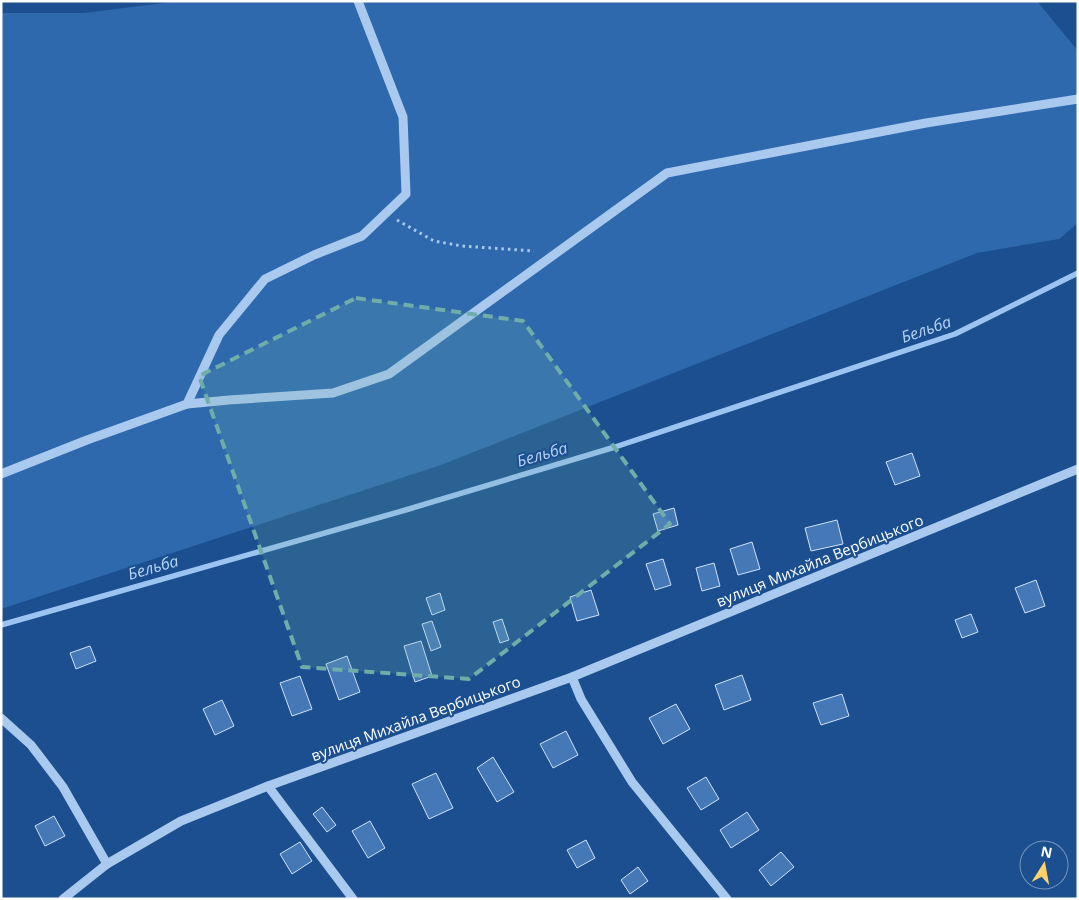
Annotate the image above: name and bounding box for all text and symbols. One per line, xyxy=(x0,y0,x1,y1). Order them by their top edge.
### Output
water label: Бельба xyxy=(898,310,954,348)
water label: Бельба xyxy=(514,436,570,472)
street label: вулиця Михайла Вербицького xyxy=(713,509,926,611)
water label: Бельба xyxy=(125,549,181,585)
street label: вулиця Михайла Вербицького xyxy=(308,671,523,765)
north arrow xyxy=(1019,840,1069,890)
text: N xyxy=(1039,841,1054,862)

